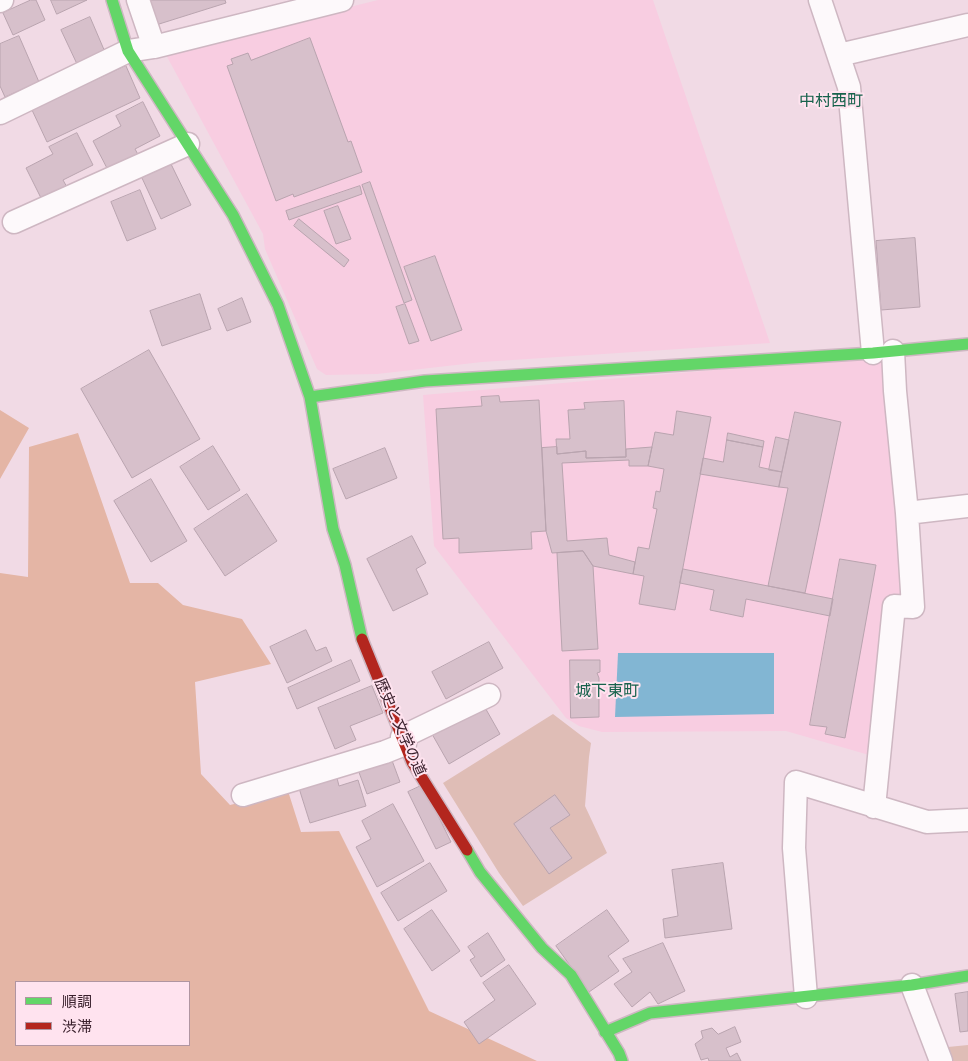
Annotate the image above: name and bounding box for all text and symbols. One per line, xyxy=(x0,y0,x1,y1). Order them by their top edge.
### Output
district label: 中村西町 xyxy=(799,91,863,111)
street label: 歴史と文学の道 xyxy=(370,675,430,779)
district label: 城下東町 xyxy=(575,681,639,701)
legend xyxy=(15,981,190,1046)
text: 順調 xyxy=(62,994,92,1010)
text: 渋滞 xyxy=(62,1019,92,1035)

